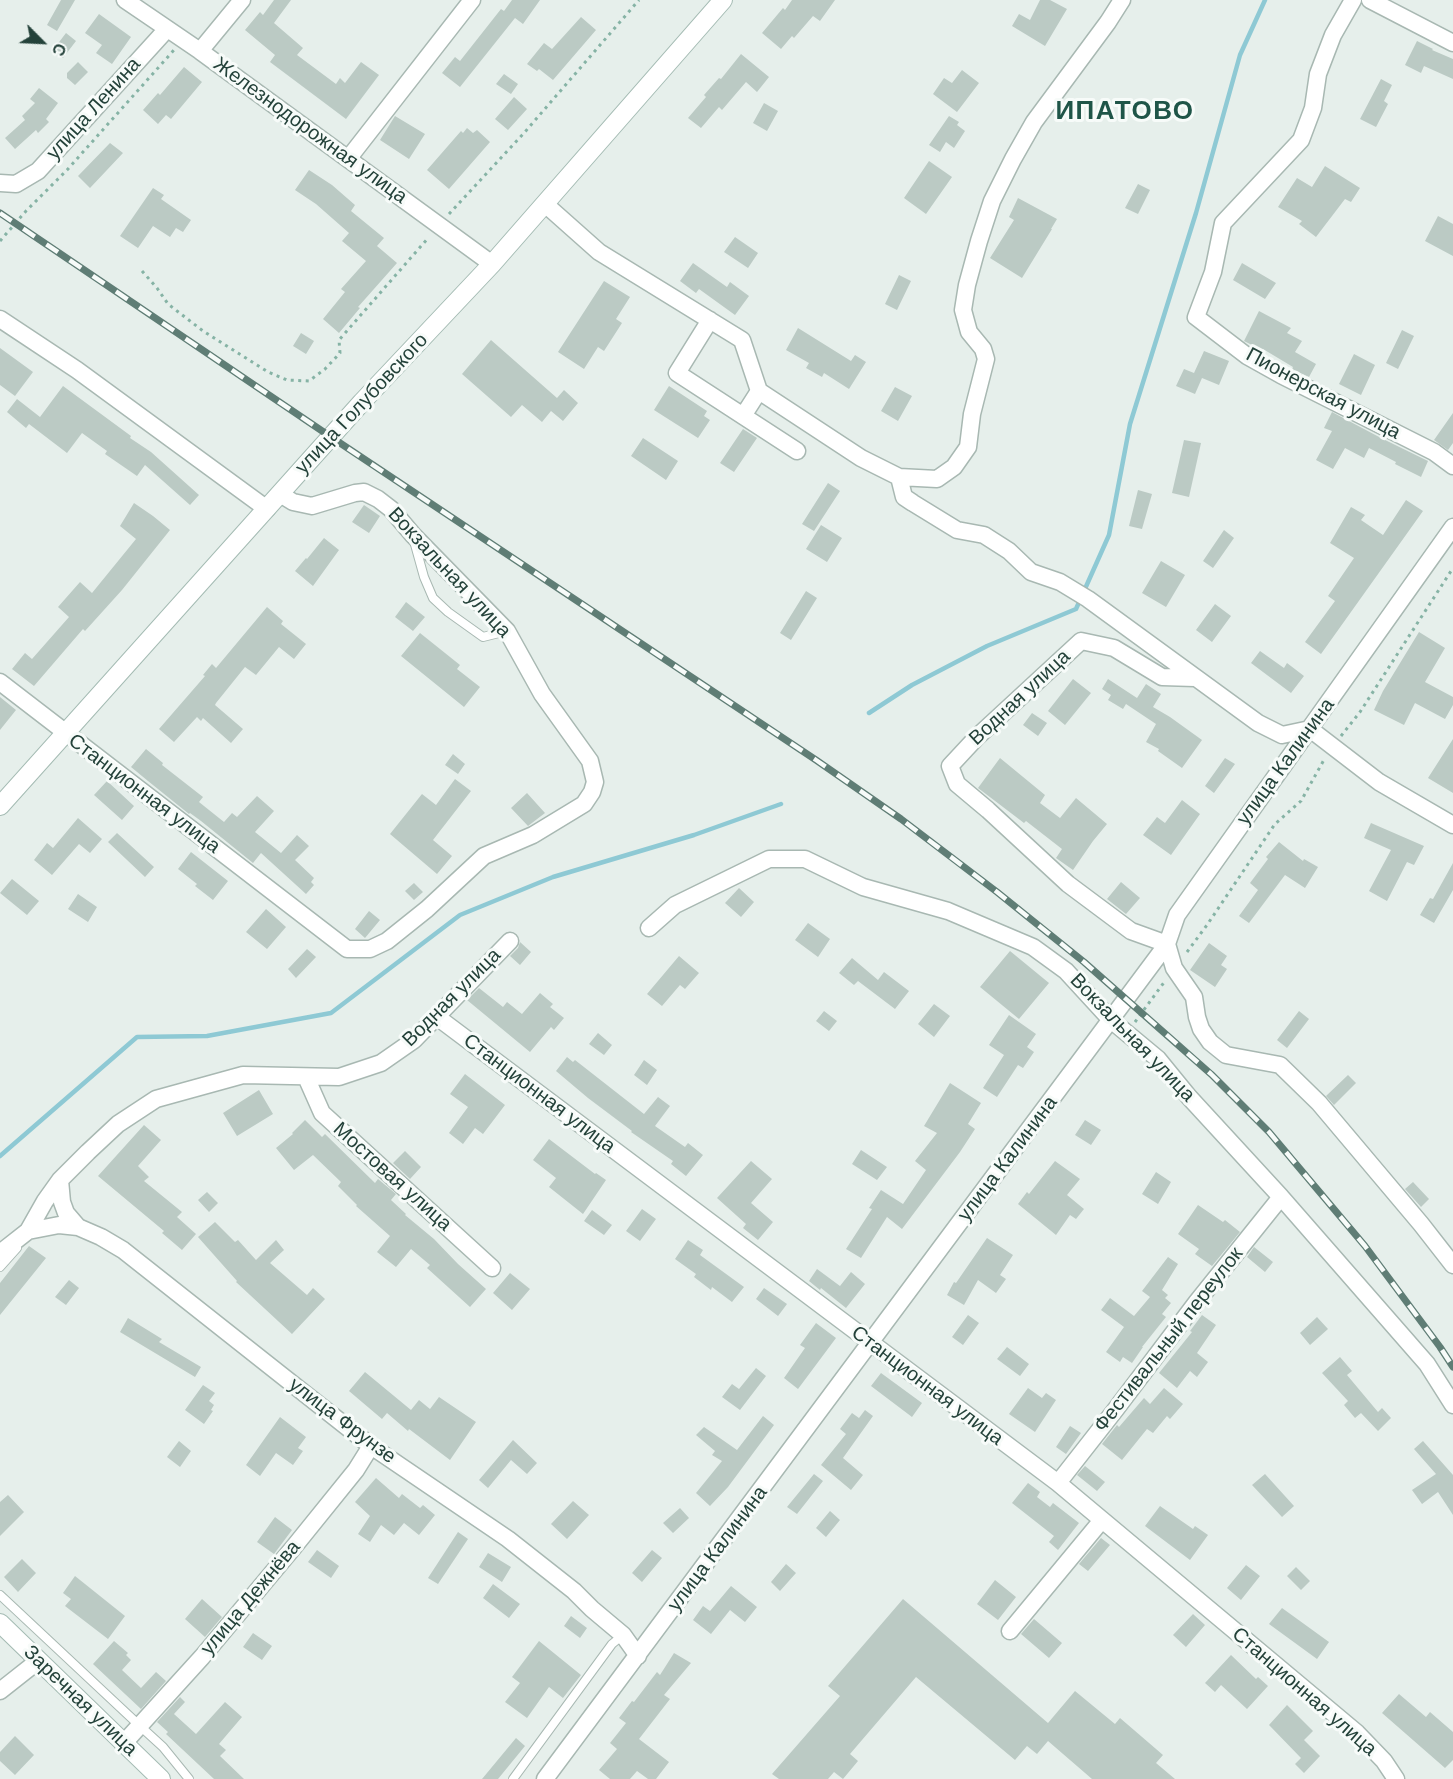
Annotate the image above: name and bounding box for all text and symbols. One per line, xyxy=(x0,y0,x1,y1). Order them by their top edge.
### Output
north arrow xyxy=(12,12,72,72)
text: С xyxy=(49,41,69,58)
street label: улица Ленина xyxy=(42,53,146,165)
street label: Железнодорожная улица xyxy=(208,53,412,209)
district label: ИПАТОВО xyxy=(1055,96,1195,128)
street label: улица Голубовского xyxy=(291,329,433,479)
street label: Пионерская улица xyxy=(1242,343,1404,445)
street label: Вокзальная улица xyxy=(382,503,516,643)
street label: Водная улица xyxy=(965,645,1075,751)
street label: улица Калинина xyxy=(1232,694,1340,830)
street label: Станционная улица xyxy=(63,729,225,859)
street label: Водная улица xyxy=(398,944,506,1052)
street label: Вокзальная улица xyxy=(1065,969,1199,1107)
street label: Станционная улица xyxy=(458,1029,620,1159)
street label: улица Калинина xyxy=(953,1092,1063,1226)
street label: Мостовая улица xyxy=(328,1118,456,1236)
street label: Фестивальный переулок xyxy=(1089,1243,1249,1437)
street label: Станционная улица xyxy=(846,1321,1008,1451)
street label: улица Фрунзе xyxy=(284,1373,400,1469)
street label: улица Калинина xyxy=(663,1482,773,1616)
street label: улица Дежнёва xyxy=(196,1536,306,1660)
street label: Станционная улица xyxy=(1227,1623,1381,1761)
street label: Заречная улица xyxy=(18,1641,142,1761)

